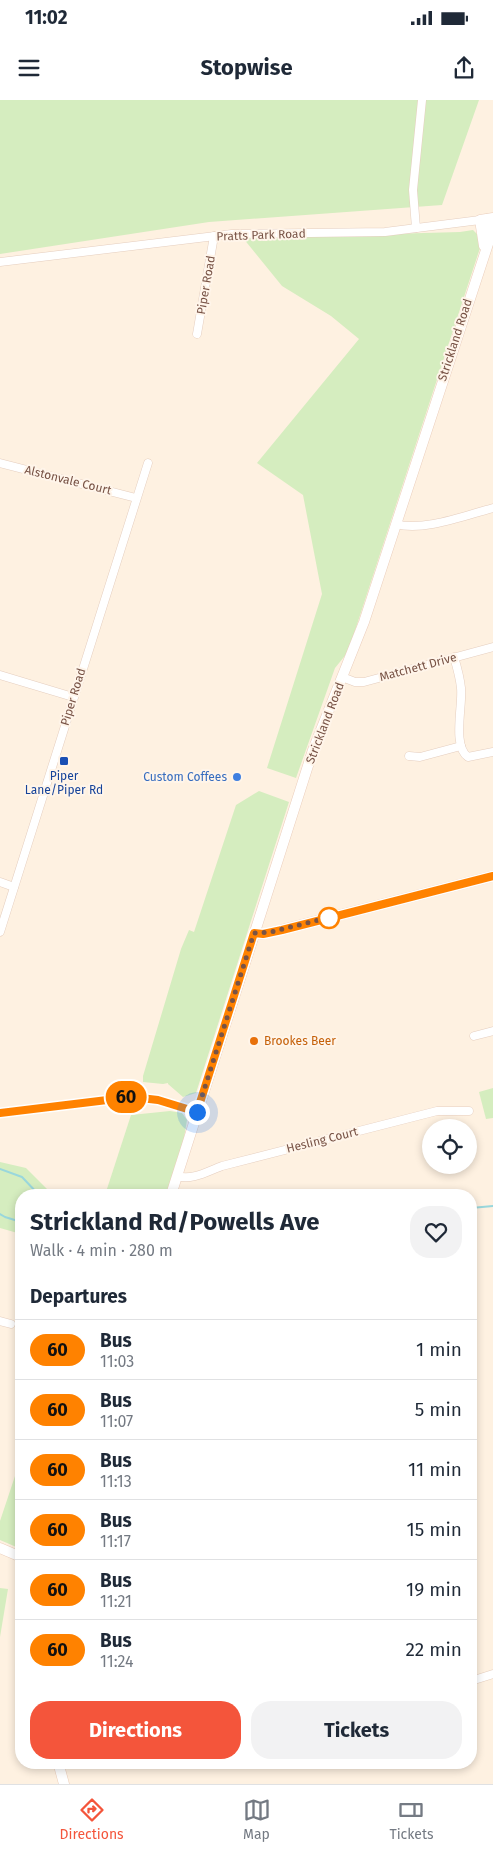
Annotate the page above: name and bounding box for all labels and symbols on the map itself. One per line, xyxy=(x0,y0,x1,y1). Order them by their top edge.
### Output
street label: Pratts Park Road xyxy=(216,226,306,244)
street label: Piper Road xyxy=(194,254,218,316)
street label: Strickland Road xyxy=(435,297,475,383)
street label: Alstonvale Court xyxy=(23,462,113,498)
street label: Matchett Drive xyxy=(378,650,458,684)
street label: Piper Road xyxy=(58,666,88,728)
street label: Strickland Road xyxy=(303,680,347,766)
marker: Piper Lane/Piper Rd xyxy=(58,755,70,767)
place label: Piper Lane/Piper Rd xyxy=(25,769,103,797)
place label: Custom Coffees xyxy=(143,770,227,784)
marker: Custom Coffees xyxy=(231,771,243,783)
unlabelled marker xyxy=(318,907,340,929)
place label: Brookes Beer xyxy=(264,1034,336,1048)
marker: Brookes Beer xyxy=(248,1035,260,1047)
line badge: 60 xyxy=(104,1081,148,1113)
your location xyxy=(185,1100,210,1125)
street label: Hesling Court xyxy=(285,1124,360,1156)

